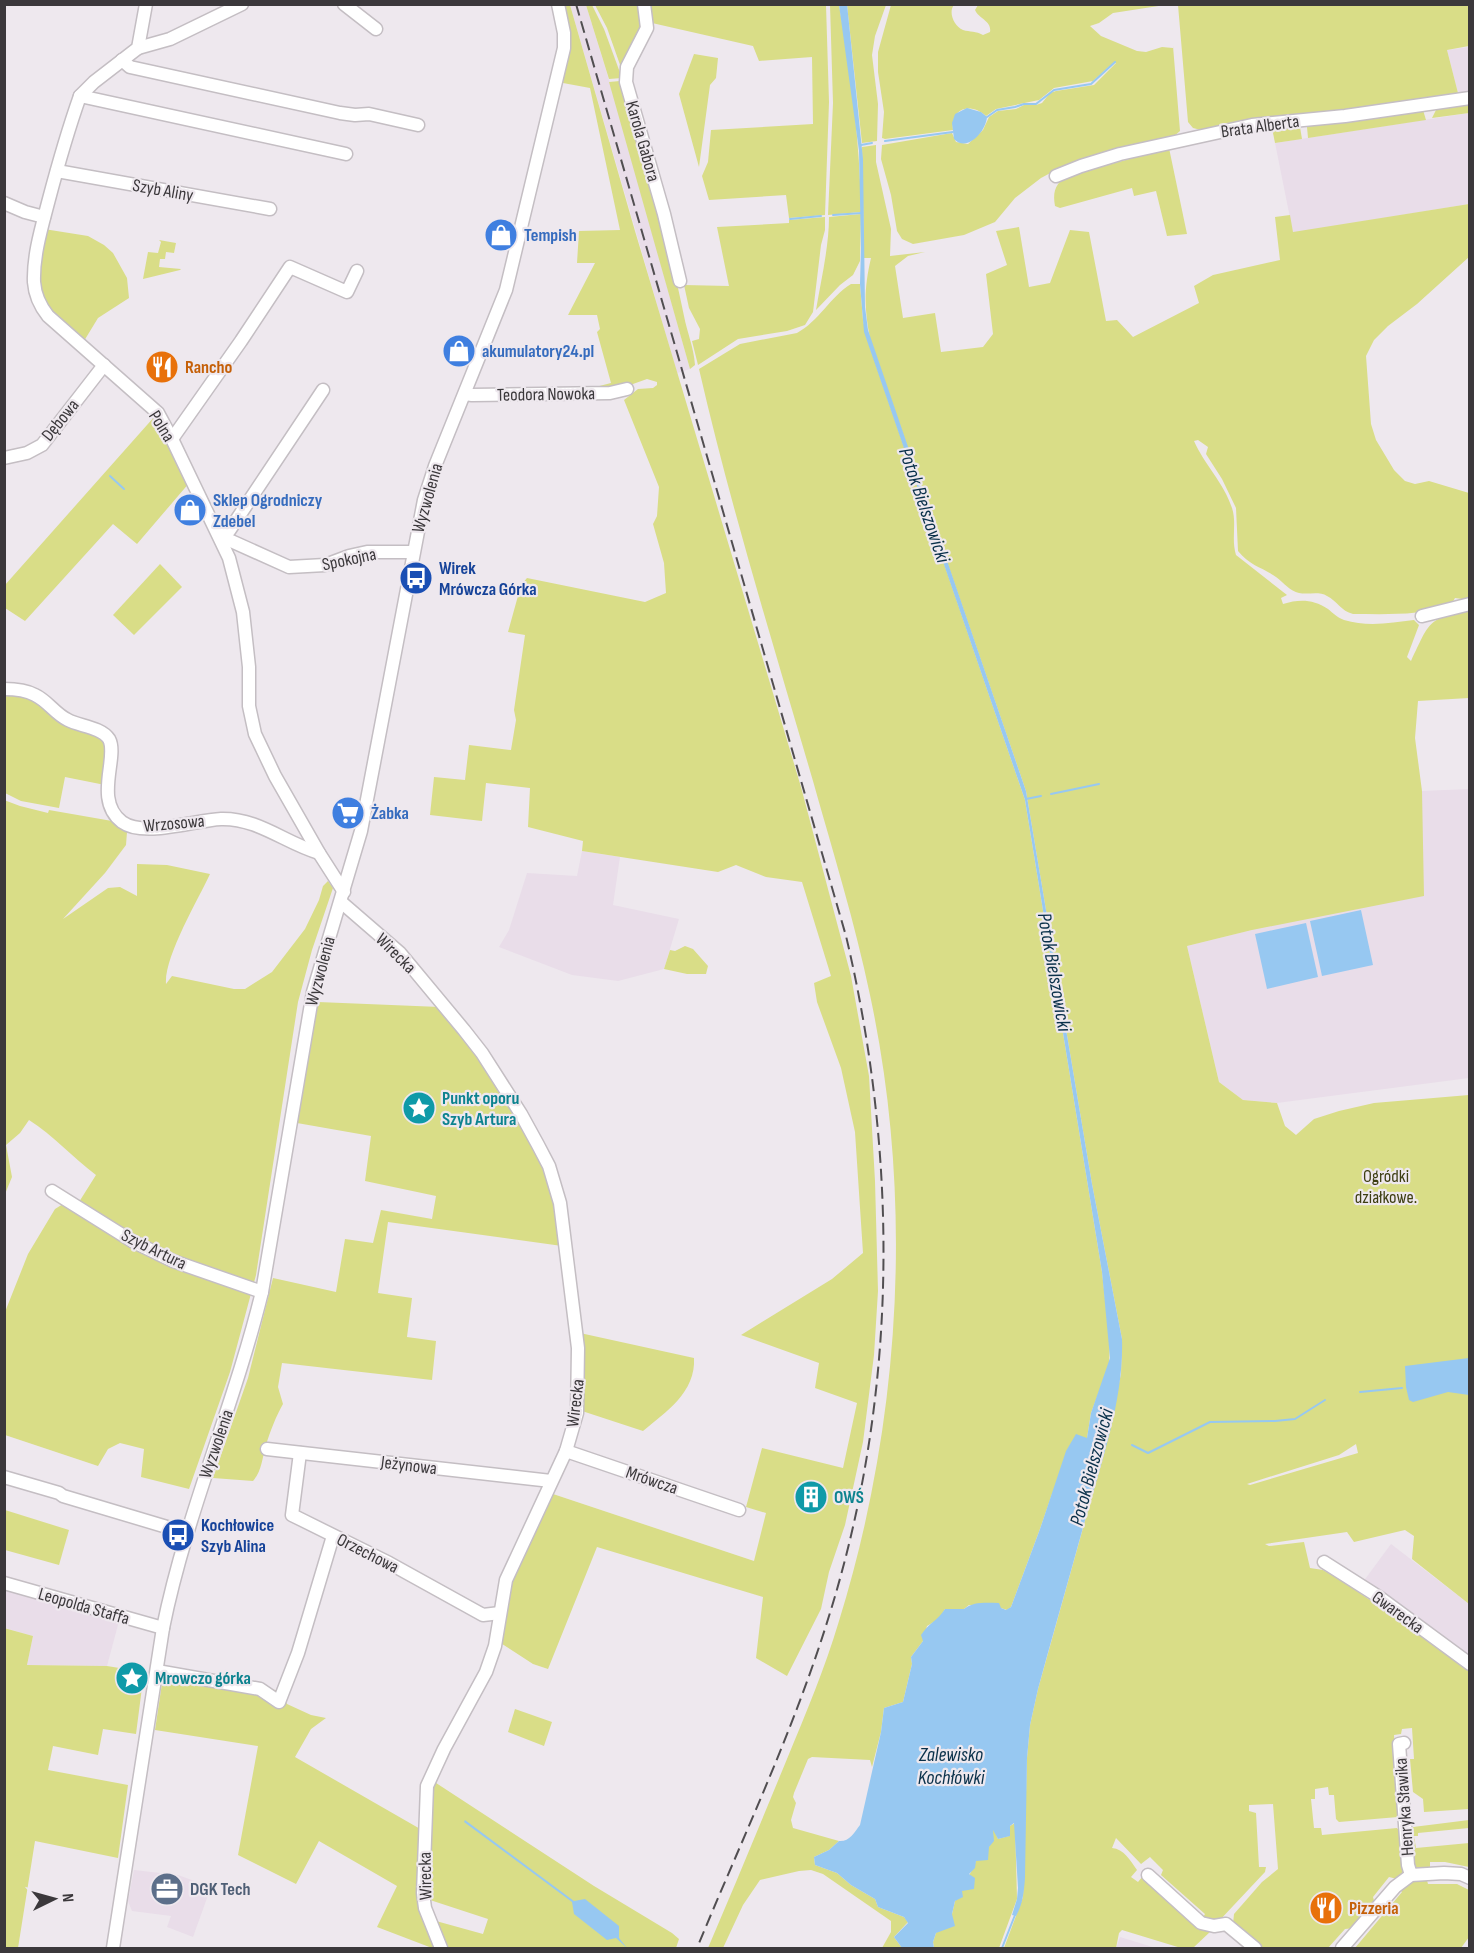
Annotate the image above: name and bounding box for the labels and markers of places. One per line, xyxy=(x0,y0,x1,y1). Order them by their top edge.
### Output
shop icon: Tempish xyxy=(483,217,519,253)
place label: Tempish xyxy=(524,225,577,246)
shop icon: akumulatory24.pl xyxy=(441,333,477,369)
place label: akumulatory24.pl xyxy=(482,341,594,362)
restaurant icon: Rancho xyxy=(144,349,180,385)
place label: Rancho xyxy=(185,357,233,378)
place label: Sklep Ogrodniczy Zdebel xyxy=(213,490,323,532)
shop icon: Sklep Ogrodniczy Zdebel xyxy=(172,492,208,528)
place label: Wirek Mrówcza Górka xyxy=(439,558,537,600)
bus stop icon: Wirek Mrówcza Górka xyxy=(398,560,434,596)
supermarket icon: Żabka xyxy=(330,795,366,831)
place label: Żabka xyxy=(371,803,409,824)
place label: Punkt oporu Szyb Artura xyxy=(442,1088,519,1130)
place icon: Punkt oporu Szyb Artura xyxy=(401,1090,437,1126)
building icon: OWŚ xyxy=(793,1479,829,1515)
place label: OWŚ xyxy=(834,1487,864,1508)
place label: Kochłowice Szyb Alina xyxy=(201,1515,274,1557)
bus stop icon: Kochłowice Szyb Alina xyxy=(160,1517,196,1553)
place icon: Mrowczo górka xyxy=(114,1660,150,1696)
place label: Mrowczo górka xyxy=(155,1668,251,1689)
office icon: DGK Tech xyxy=(149,1871,185,1907)
place label: DGK Tech xyxy=(190,1879,251,1900)
restaurant icon: Pizzeria xyxy=(1308,1890,1344,1926)
place label: Pizzeria xyxy=(1349,1898,1399,1919)

